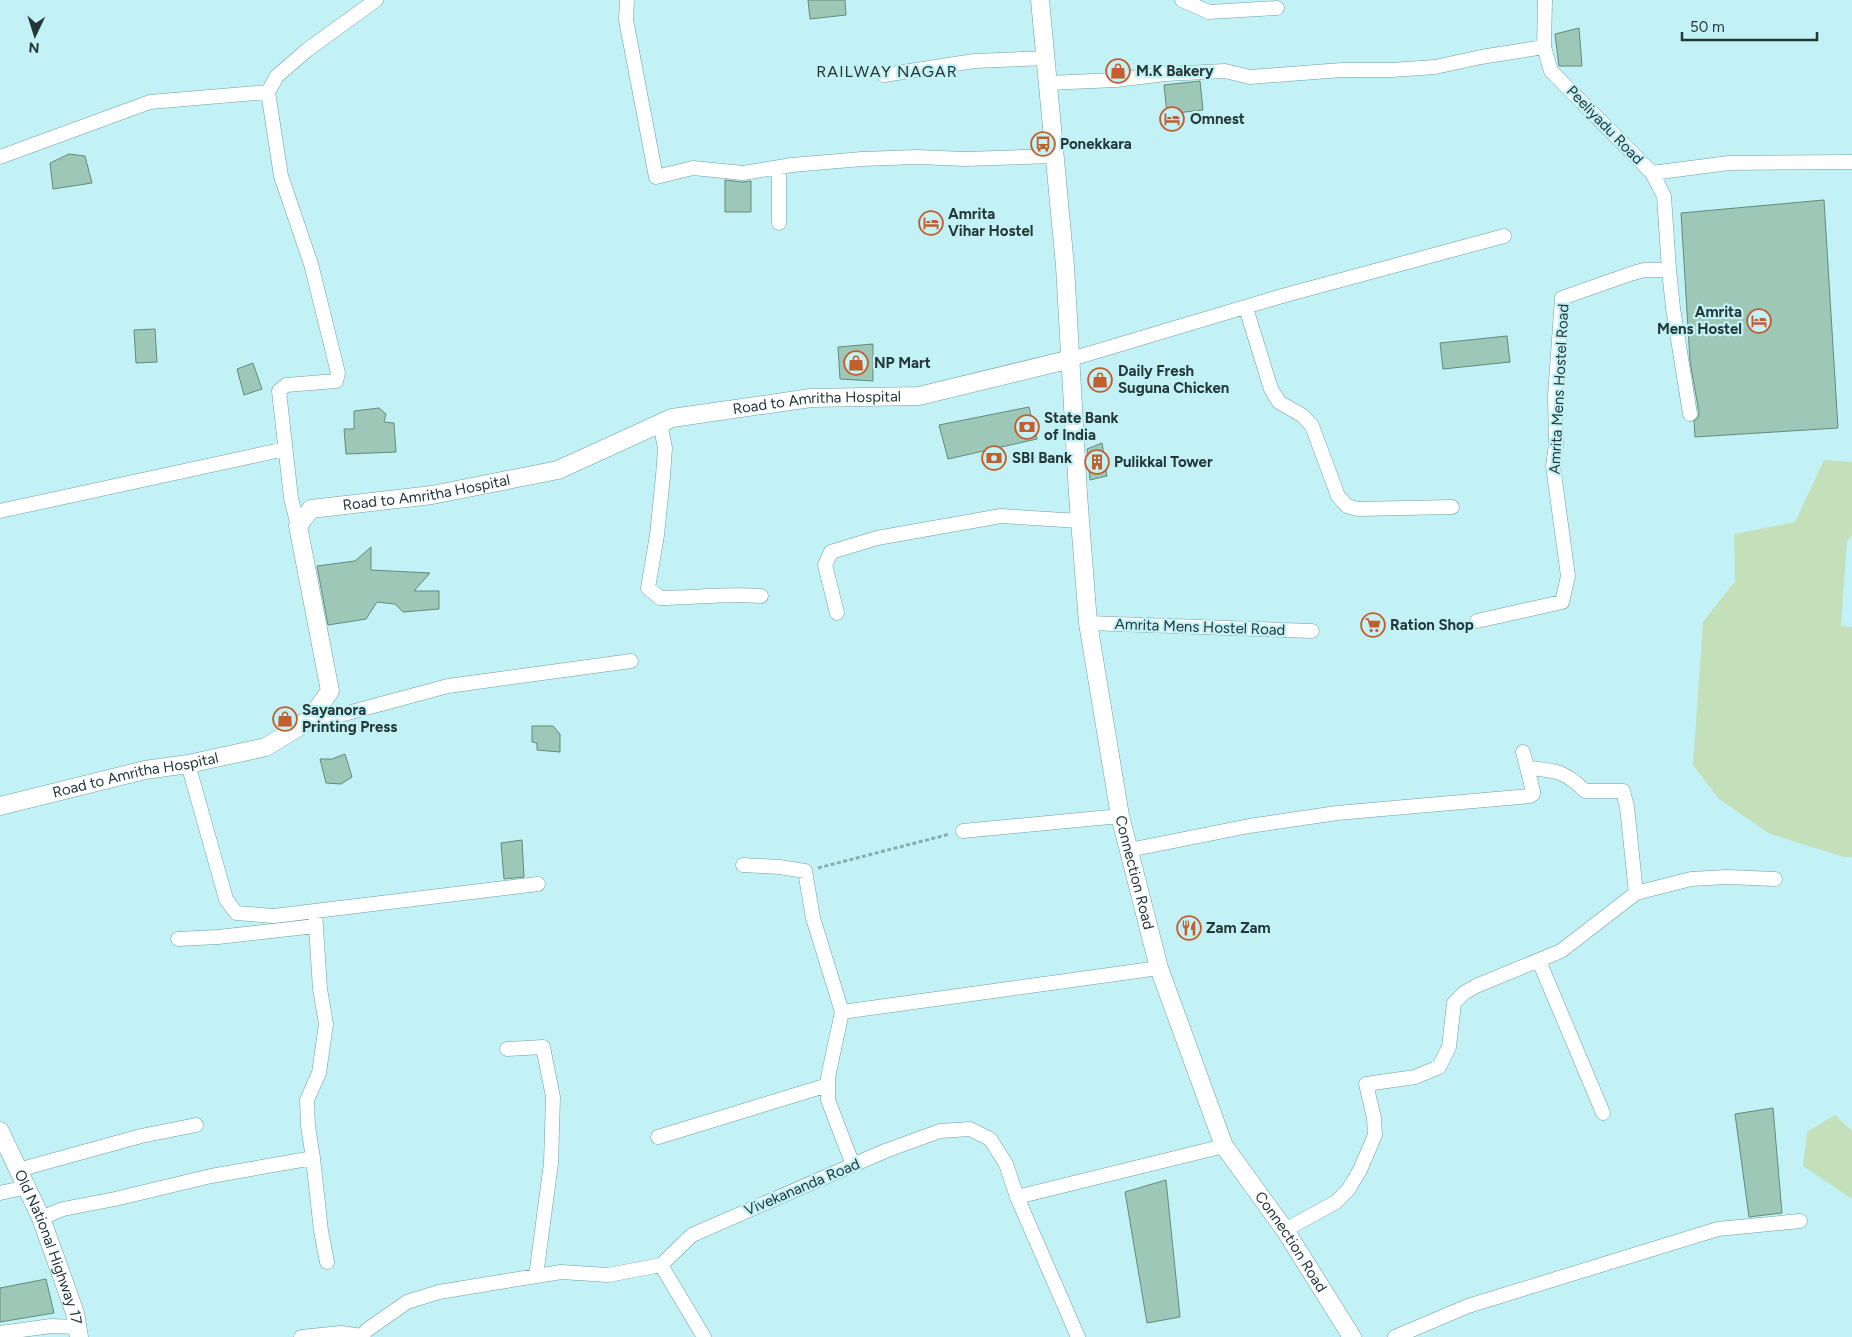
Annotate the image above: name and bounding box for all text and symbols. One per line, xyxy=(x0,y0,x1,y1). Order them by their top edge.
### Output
north arrow xyxy=(10,10,60,60)
scale bar xyxy=(1682,10,1817,42)
text: 50 m xyxy=(1690,18,1725,36)
text: N xyxy=(28,39,40,56)
shop icon: M.K Bakery xyxy=(1105,58,1131,84)
district label: RAILWAY NAGAR xyxy=(816,62,958,81)
place label: M.K Bakery xyxy=(1136,62,1214,80)
street label: Peeliyadu Road xyxy=(1563,82,1647,168)
hotel icon: Omnest xyxy=(1159,106,1185,132)
place label: Omnest xyxy=(1190,110,1245,128)
bus stop icon: Ponekkara xyxy=(1030,131,1056,157)
place label: Ponekkara xyxy=(1060,135,1132,153)
place label: Amrita Vihar Hostel xyxy=(948,205,1033,240)
hotel icon: Amrita Vihar Hostel xyxy=(918,210,944,236)
street label: Amrita Mens Hostel Road xyxy=(1546,303,1572,475)
place label: Amrita Mens Hostel xyxy=(1657,303,1742,338)
hotel icon: Amrita Mens Hostel xyxy=(1746,308,1772,334)
shop icon: NP Mart xyxy=(843,350,869,376)
place label: NP Mart xyxy=(874,354,931,372)
place label: Daily Fresh Suguna Chicken xyxy=(1118,362,1229,397)
shop icon: Daily Fresh Suguna Chicken xyxy=(1087,367,1113,393)
street label: Road to Amritha Hospital xyxy=(731,387,901,418)
place label: State Bank of India xyxy=(1044,409,1119,444)
bank icon: State Bank of India xyxy=(1014,414,1040,440)
bank icon: SBI Bank xyxy=(981,445,1007,471)
place label: SBI Bank xyxy=(1012,449,1072,467)
building icon: Pulikkal Tower xyxy=(1084,449,1110,475)
place label: Pulikkal Tower xyxy=(1114,453,1213,471)
street label: Road to Amritha Hospital xyxy=(342,471,511,514)
supermarket icon: Ration Shop xyxy=(1360,612,1386,638)
street label: Amrita Mens Hostel Road xyxy=(1114,615,1286,639)
place label: Ration Shop xyxy=(1390,616,1474,634)
place label: Sayanora Printing Press xyxy=(302,701,397,736)
shop icon: Sayanora Printing Press xyxy=(272,706,298,732)
street label: Road to Amritha Hospital xyxy=(51,749,220,802)
street label: Connection Road xyxy=(1111,814,1158,932)
restaurant icon: Zam Zam xyxy=(1176,915,1202,941)
place label: Zam Zam xyxy=(1206,919,1271,937)
street label: Vivekananda Road xyxy=(742,1155,862,1219)
street label: Old National Highway 17 xyxy=(11,1167,86,1326)
street label: Connection Road xyxy=(1251,1188,1331,1296)

